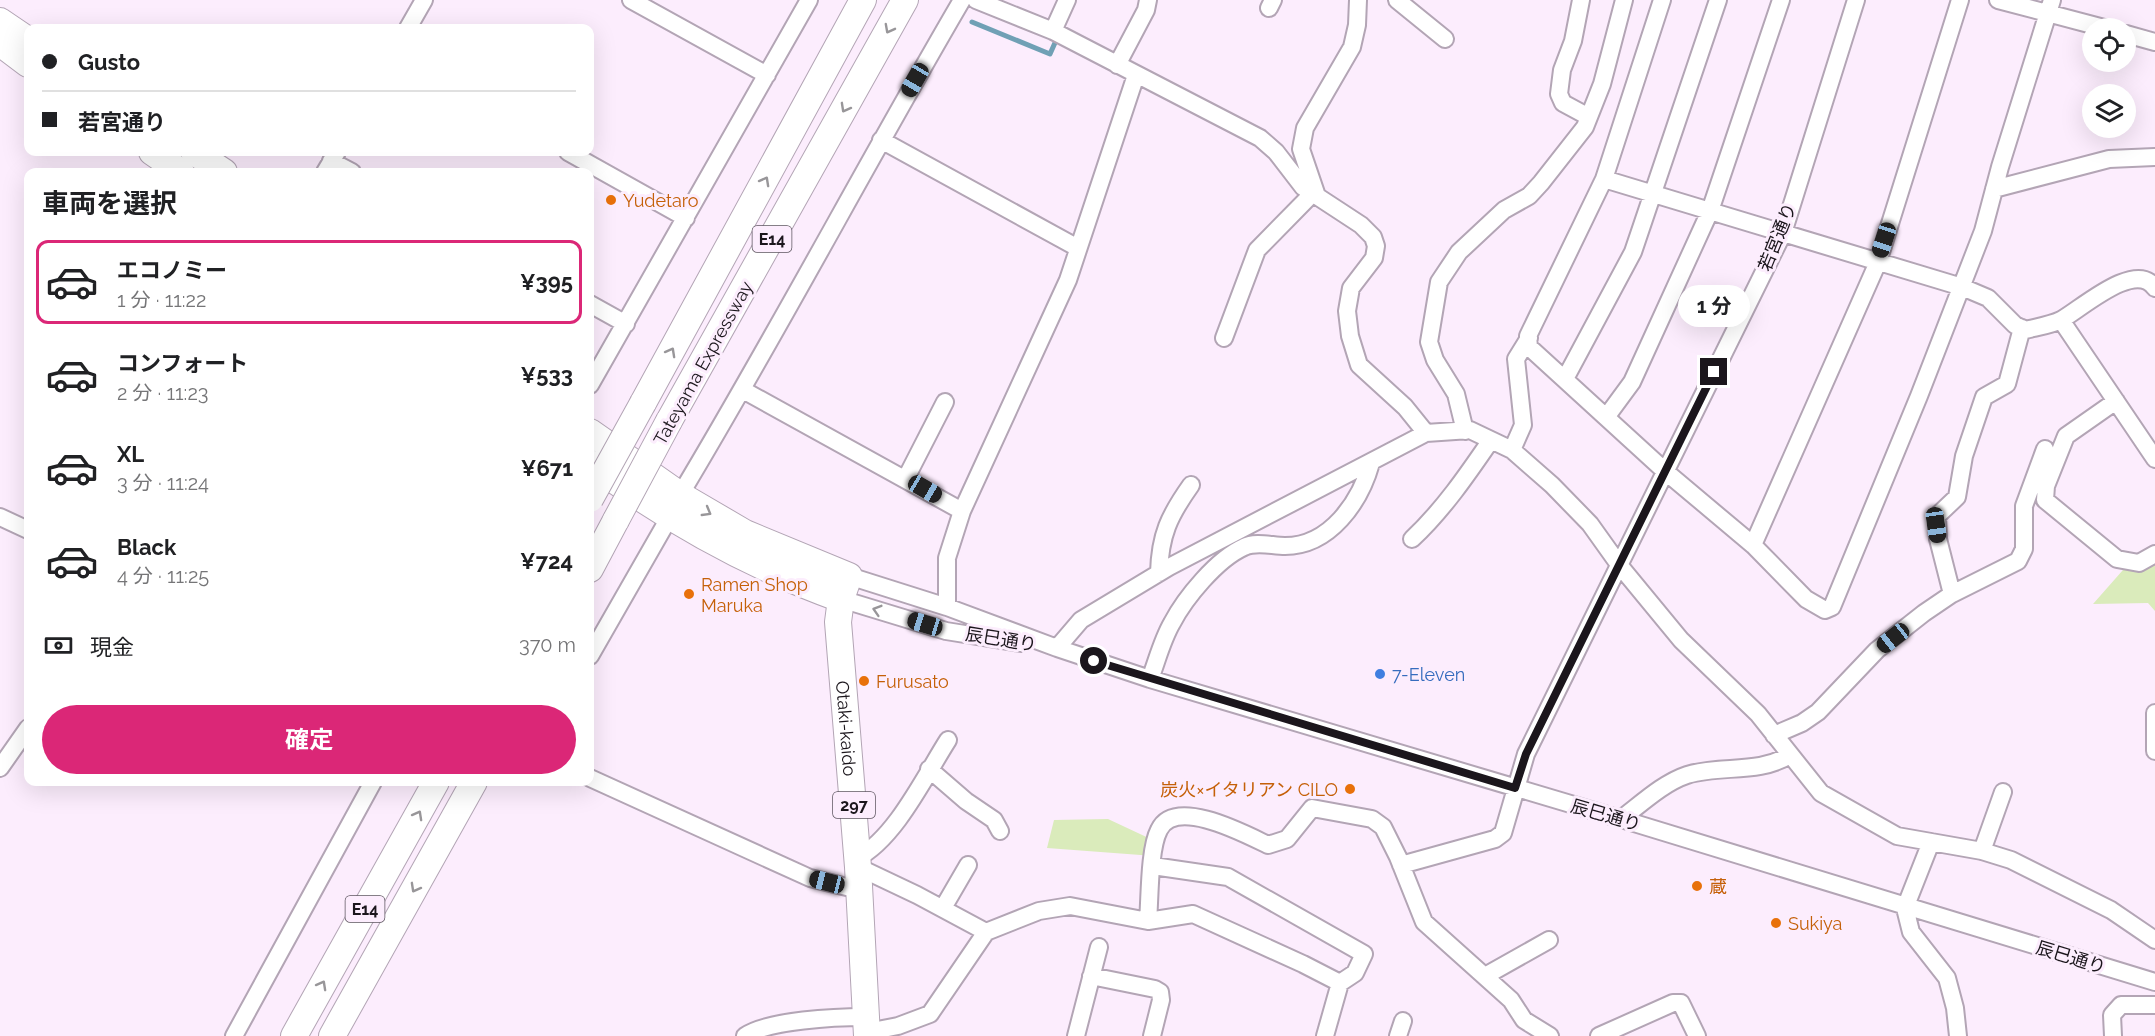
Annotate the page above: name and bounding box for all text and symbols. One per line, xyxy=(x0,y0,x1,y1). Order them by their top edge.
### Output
map controls xyxy=(2082,18,2136,138)
button: locate xyxy=(2082,18,2136,72)
one-way arrow xyxy=(885,22,896,33)
text: Gusto xyxy=(78,49,140,75)
car xyxy=(898,60,932,100)
button: layers xyxy=(2082,84,2136,138)
one-way arrow xyxy=(841,102,852,112)
text: 若宮通り xyxy=(78,109,166,135)
one-way arrow xyxy=(758,176,769,187)
text: 車両を選択 xyxy=(42,188,177,219)
place label: Yudetaro xyxy=(623,190,699,211)
marker: Yudetaro xyxy=(604,193,618,207)
street label: 若宮通り xyxy=(1754,200,1800,274)
car xyxy=(1870,220,1898,260)
road number: E14 xyxy=(752,226,792,252)
icon: car xyxy=(45,255,99,309)
text: エコノミー xyxy=(117,257,227,283)
text: ¥395 xyxy=(520,269,573,295)
street label: Tateyama Expressway xyxy=(649,277,757,449)
callout: 1 分 xyxy=(1678,285,1750,327)
text: 1 分 · 11:22 xyxy=(117,288,206,312)
text: 1 分 xyxy=(1697,294,1731,318)
icon: car xyxy=(45,348,99,402)
one-way arrow xyxy=(664,348,675,358)
text: コンフォート xyxy=(117,350,248,376)
route end xyxy=(1700,358,1727,385)
text: ¥533 xyxy=(521,362,573,388)
text: 2 分 · 11:23 xyxy=(117,381,208,405)
icon: car xyxy=(45,441,99,495)
text: XL xyxy=(117,441,144,467)
text: ¥671 xyxy=(521,455,573,481)
text: 3 分 · 11:24 xyxy=(117,471,209,495)
car xyxy=(905,472,945,506)
one-way arrow xyxy=(701,505,711,516)
car xyxy=(1925,506,1947,544)
icon: car xyxy=(45,534,99,588)
text: Black xyxy=(117,534,176,560)
text: ¥724 xyxy=(520,548,573,574)
text: 4 分 · 11:25 xyxy=(117,564,209,588)
place label: Ramen Shop Maruka xyxy=(701,574,808,616)
marker: Ramen Shop Maruka xyxy=(682,587,696,601)
one-way arrow xyxy=(872,605,883,617)
car xyxy=(905,610,945,638)
car xyxy=(1873,620,1913,656)
street label: 辰巳通り xyxy=(964,623,1038,655)
icon: cash xyxy=(42,629,75,662)
text: 370 m xyxy=(519,633,576,657)
text: 現金 xyxy=(90,634,134,660)
route start xyxy=(1080,647,1107,674)
place label: 7-Eleven xyxy=(1392,664,1465,685)
marker: 7-Eleven xyxy=(1373,667,1387,681)
place label: Furusato xyxy=(876,671,949,692)
marker: Furusato xyxy=(857,674,871,688)
street label: Otaki-kaido xyxy=(832,680,861,777)
button: 確定 xyxy=(42,705,576,774)
place label: 炭火×イタリアン CILO xyxy=(1160,779,1338,800)
marker: 炭火×イタリアン CILO xyxy=(1343,782,1357,796)
road number: 297 xyxy=(833,792,875,818)
street label: 辰巳通り xyxy=(1569,795,1643,835)
one-way arrow xyxy=(411,811,422,821)
car xyxy=(807,869,847,895)
place label: 蔵 xyxy=(1709,876,1727,897)
marker: 蔵 xyxy=(1690,879,1704,893)
one-way arrow xyxy=(411,882,422,892)
road number: E14 xyxy=(346,896,385,922)
place label: Sukiya xyxy=(1788,913,1842,934)
marker: Sukiya xyxy=(1769,916,1783,930)
street label: 辰巳通り xyxy=(2034,936,2108,978)
one-way arrow xyxy=(315,981,327,991)

